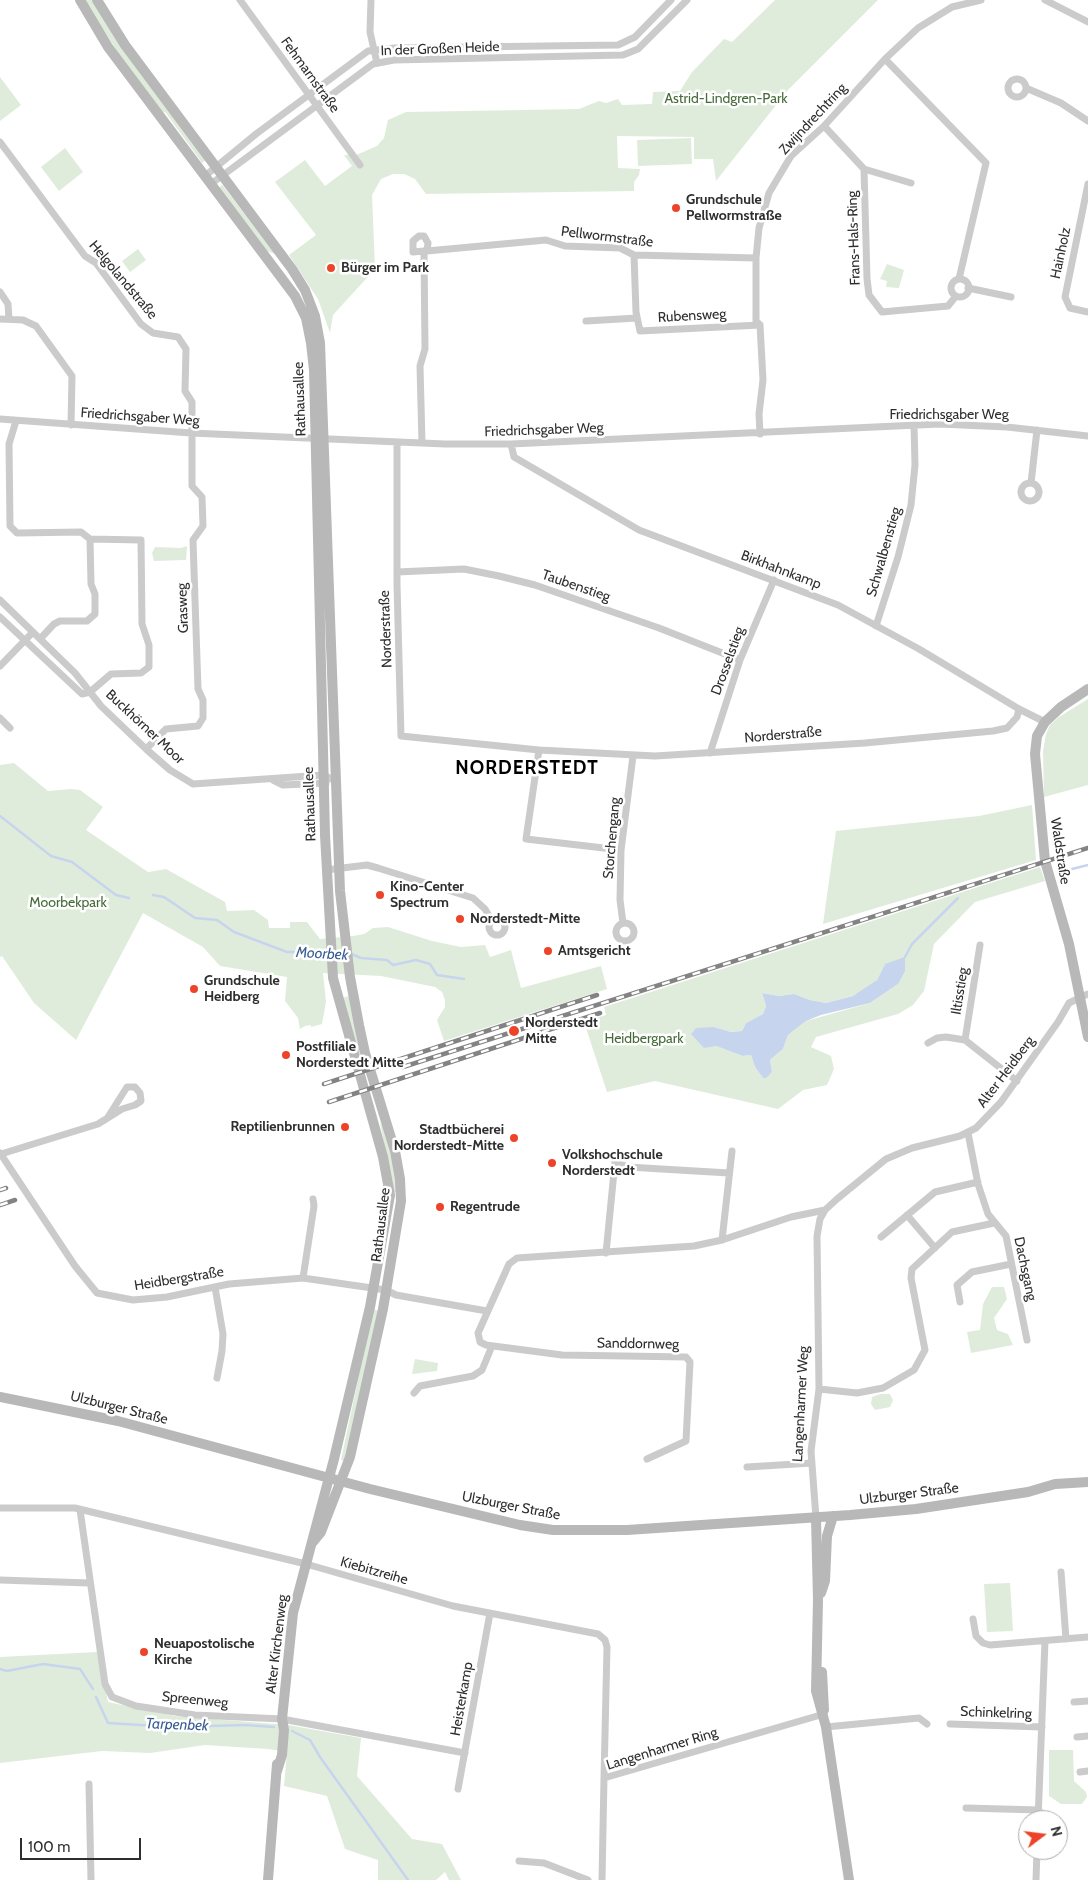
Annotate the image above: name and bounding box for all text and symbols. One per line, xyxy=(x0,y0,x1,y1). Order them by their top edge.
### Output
street label: Fehmarnstraße xyxy=(277,34,343,116)
street label: In der Großen Heide xyxy=(380,39,500,59)
street label: Zwijndrechtring xyxy=(776,80,850,158)
park label: Astrid-Lindgren-Park xyxy=(664,91,788,107)
street label: Frans-Hals-Ring xyxy=(844,190,864,286)
place label: Grundschule Pellwormstraße xyxy=(686,192,782,224)
marker: Grundschule Pellwormstraße xyxy=(670,202,682,214)
street label: Pellwormstraße xyxy=(560,223,654,251)
street label: Hainholz xyxy=(1047,226,1075,280)
street label: Helgolandstraße xyxy=(85,237,161,323)
place label: Bürger im Park xyxy=(341,260,429,276)
marker: Bürger im Park xyxy=(325,262,337,274)
street label: Rubensweg xyxy=(657,306,727,326)
street label: Rathausallee xyxy=(290,361,310,437)
street label: Friedrichsgaber Weg xyxy=(80,404,200,430)
street label: Friedrichsgaber Weg xyxy=(889,407,1009,423)
street label: Friedrichsgaber Weg xyxy=(484,420,604,440)
street label: Schwalbenstieg xyxy=(863,505,905,599)
street label: Birkhahnkamp xyxy=(738,547,824,593)
street label: Taubenstieg xyxy=(540,566,612,606)
street label: Grasweg xyxy=(174,583,192,633)
street label: Norderstraße xyxy=(376,590,396,668)
street label: Drosselstieg xyxy=(708,624,748,698)
street label: Buckhörner Moor xyxy=(102,686,188,768)
street label: Norderstraße xyxy=(744,723,822,747)
district label: NORDERSTEDT xyxy=(454,757,600,779)
street label: Rathausallee xyxy=(300,766,320,842)
street label: Storchengang xyxy=(600,796,624,880)
street label: Waldstraße xyxy=(1046,817,1074,885)
place label: Kino-Center Spectrum xyxy=(390,879,464,912)
marker: Kino-Center Spectrum xyxy=(374,889,386,901)
park label: Moorbekpark xyxy=(29,895,107,911)
place label: Norderstedt-Mitte xyxy=(470,911,580,927)
marker: Norderstedt-Mitte xyxy=(454,913,466,925)
place label: Amtsgericht xyxy=(558,943,631,959)
water label: Moorbek xyxy=(295,944,349,964)
marker: Amtsgericht xyxy=(542,945,554,957)
street label: Iltisstieg xyxy=(948,966,972,1016)
place label: Grundschule Heidberg xyxy=(204,973,280,1006)
marker: Grundschule Heidberg xyxy=(188,983,200,995)
place label: Norderstedt Mitte xyxy=(525,1015,598,1048)
marker: Norderstedt Mitte xyxy=(507,1024,521,1038)
park label: Heidbergpark xyxy=(604,1031,684,1047)
street label: Alter Heidberg xyxy=(974,1033,1038,1111)
place label: Postfiliale Norderstedt Mitte xyxy=(296,1039,404,1072)
marker: Postfiliale Norderstedt Mitte xyxy=(280,1049,292,1061)
place label: Reptilienbrunnen xyxy=(230,1119,335,1135)
marker: Reptilienbrunnen xyxy=(339,1121,351,1133)
place label: Stadtbücherei Norderstedt-Mitte xyxy=(394,1122,504,1154)
marker: Stadtbücherei Norderstedt-Mitte xyxy=(508,1132,520,1144)
place label: Volkshochschule Norderstedt xyxy=(562,1147,663,1180)
marker: Volkshochschule Norderstedt xyxy=(546,1157,558,1169)
street label: Rathausallee xyxy=(368,1187,394,1263)
place label: Regentrude xyxy=(450,1199,520,1215)
marker: Regentrude xyxy=(434,1201,446,1213)
street label: Dachsgang xyxy=(1010,1235,1040,1303)
street label: Heidbergstraße xyxy=(133,1264,225,1294)
street label: Sanddornweg xyxy=(597,1335,679,1353)
street label: Langenharmer Weg xyxy=(790,1346,812,1462)
street label: Ulzburger Straße xyxy=(68,1388,170,1428)
street label: Ulzburger Straße xyxy=(858,1480,960,1508)
street label: Ulzburger Straße xyxy=(460,1488,562,1524)
street label: Kiebitzreihe xyxy=(338,1553,410,1589)
street label: Alter Kirchenweg xyxy=(263,1594,291,1694)
place label: Neuapostolische Kirche xyxy=(154,1636,255,1668)
marker: Neuapostolische Kirche xyxy=(138,1646,150,1658)
street label: Heisterkamp xyxy=(447,1661,477,1737)
street label: Spreenweg xyxy=(161,1688,229,1712)
street label: Schinkelring xyxy=(960,1703,1032,1723)
water label: Tarpenbek xyxy=(145,1715,209,1735)
street label: Langenharmer Ring xyxy=(604,1724,720,1774)
north arrow xyxy=(1018,1810,1068,1860)
text: N xyxy=(1047,1824,1066,1838)
scale bar xyxy=(22,1828,144,1860)
text: 100 m xyxy=(28,1838,70,1856)

